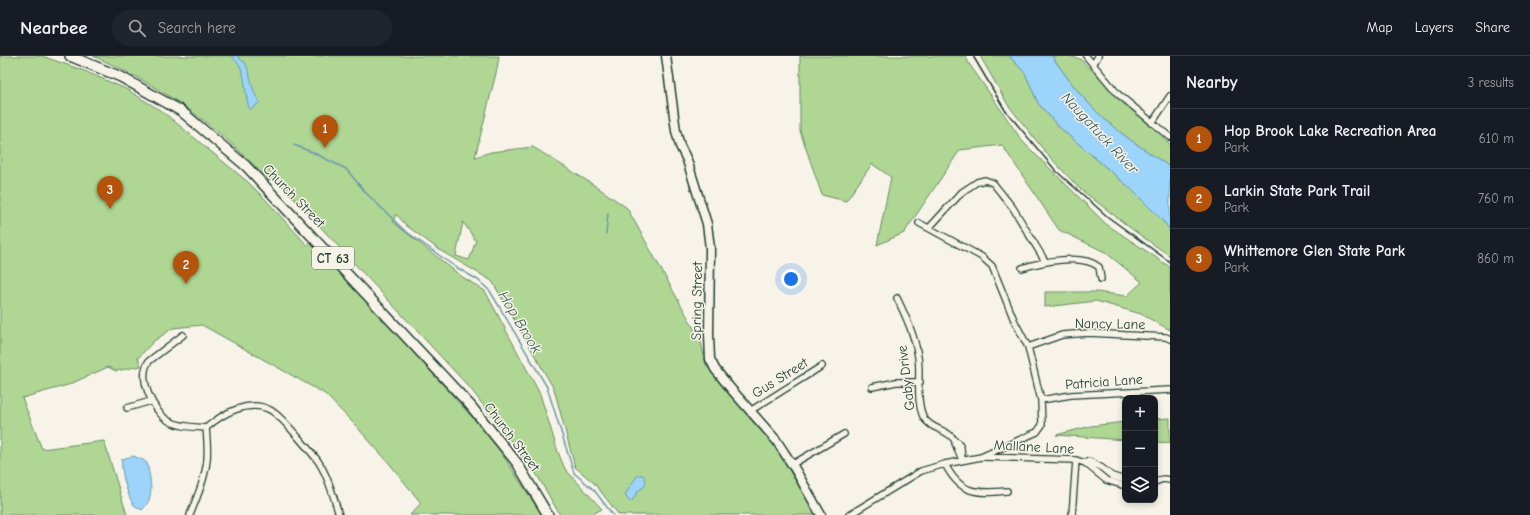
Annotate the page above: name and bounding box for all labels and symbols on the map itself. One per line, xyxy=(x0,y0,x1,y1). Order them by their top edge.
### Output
water label: Naugatuck River xyxy=(1058,88,1143,178)
pin: 1 xyxy=(312,115,338,148)
street label: Church Street xyxy=(259,160,329,232)
pin: 3 xyxy=(97,176,123,209)
road number: CT 63 xyxy=(312,247,354,269)
pin: 2 xyxy=(173,251,199,284)
street label: Spring Street xyxy=(688,260,706,341)
your location xyxy=(781,269,801,289)
water label: Hop Brook xyxy=(494,287,546,357)
street label: Nancy Lane xyxy=(1075,315,1145,333)
street label: Gaby Drive xyxy=(894,344,918,412)
street label: Gus Street xyxy=(749,354,812,402)
street label: Patricia Lane xyxy=(1065,371,1143,393)
street label: Church Street xyxy=(480,399,544,476)
street label: Mallane Lane xyxy=(993,436,1075,458)

